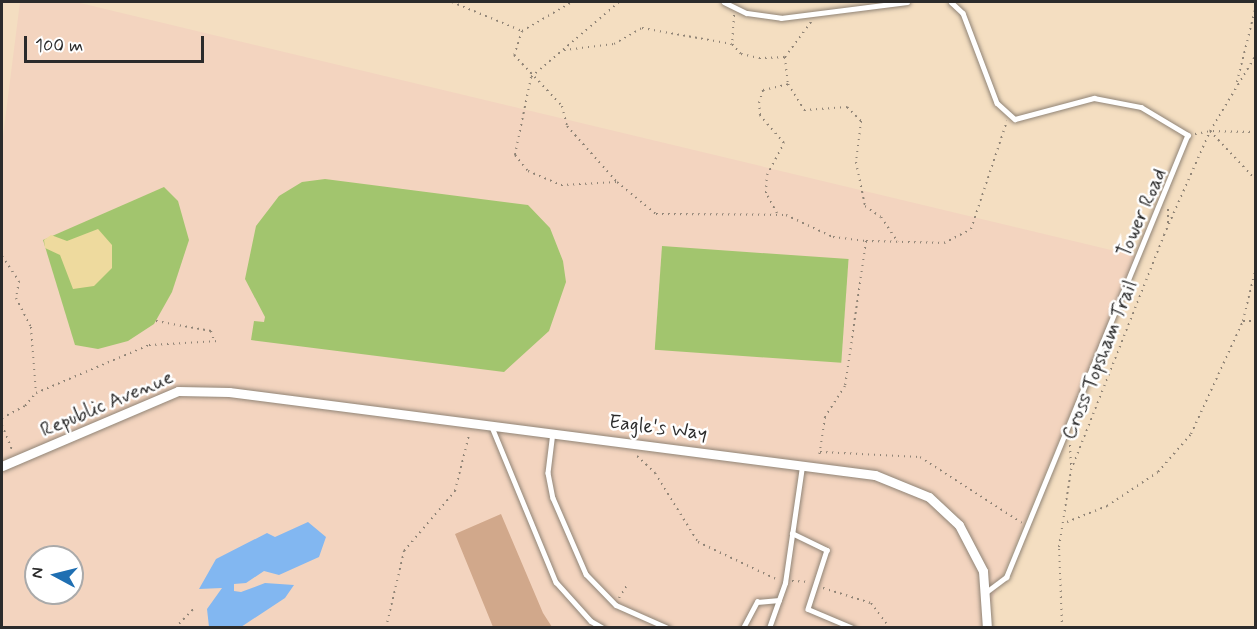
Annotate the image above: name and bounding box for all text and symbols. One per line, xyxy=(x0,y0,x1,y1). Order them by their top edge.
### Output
scale bar xyxy=(27,24,207,62)
text: 100 m xyxy=(35,34,83,58)
street label: Tower Road xyxy=(1112,165,1172,261)
street label: Cross Topsham Trail xyxy=(1058,279,1142,441)
street label: Republic Avenue xyxy=(40,366,174,442)
street label: Eagle's Way xyxy=(606,410,710,446)
north arrow xyxy=(24,545,84,605)
text: N xyxy=(27,566,49,580)

